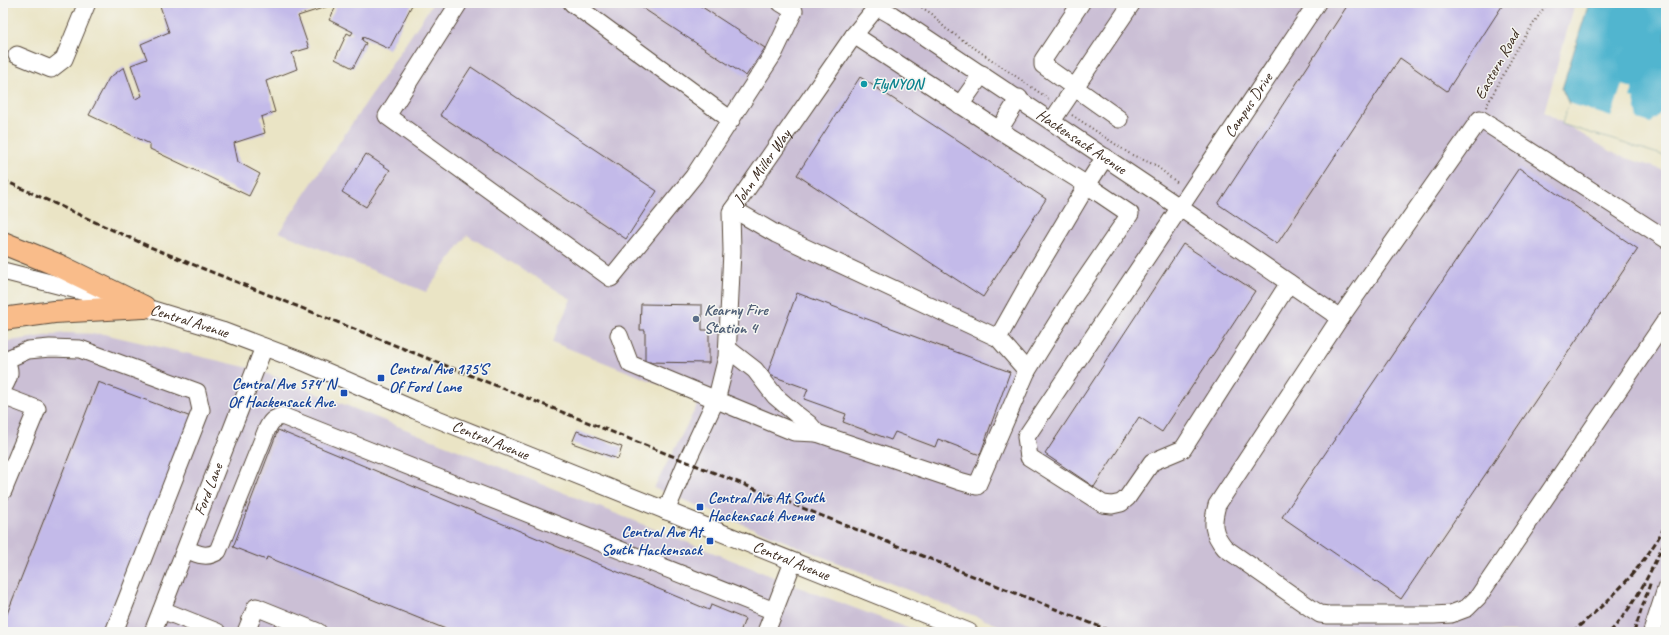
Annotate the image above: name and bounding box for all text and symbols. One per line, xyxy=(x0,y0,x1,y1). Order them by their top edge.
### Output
street label: Eastern Road xyxy=(1470,25,1525,103)
street label: Campus Drive xyxy=(1220,67,1278,141)
place label: FlyNYON xyxy=(872,74,926,94)
marker: FlyNYON xyxy=(859,79,869,89)
street label: Hackensack Avenue xyxy=(1033,104,1132,180)
street label: John Miller Way xyxy=(728,124,796,210)
street label: Central Avenue xyxy=(148,300,233,343)
place label: Kearny Fire Station 4 xyxy=(704,300,769,338)
marker: Kearny Fire Station 4 xyxy=(691,314,701,324)
place label: Central Ave 175'S Of Ford Lane xyxy=(389,359,491,397)
marker: Central Ave 175'S Of Ford Lane xyxy=(376,373,386,383)
place label: Central Ave 574' N Of Hackensack Ave. xyxy=(228,374,339,412)
marker: Central Ave 574' N Of Hackensack Ave. xyxy=(339,388,349,398)
street label: Central Avenue xyxy=(449,416,533,465)
street label: Ford Lane xyxy=(189,459,228,518)
place label: Central Ave At South Hackensack Avenue xyxy=(708,488,825,526)
marker: Central Ave At South Hackensack Avenue xyxy=(695,502,705,512)
place label: Central Ave At South Hackensack xyxy=(601,522,705,560)
marker: Central Ave At South Hackensack xyxy=(705,536,715,546)
street label: Central Avenue xyxy=(750,536,834,586)

